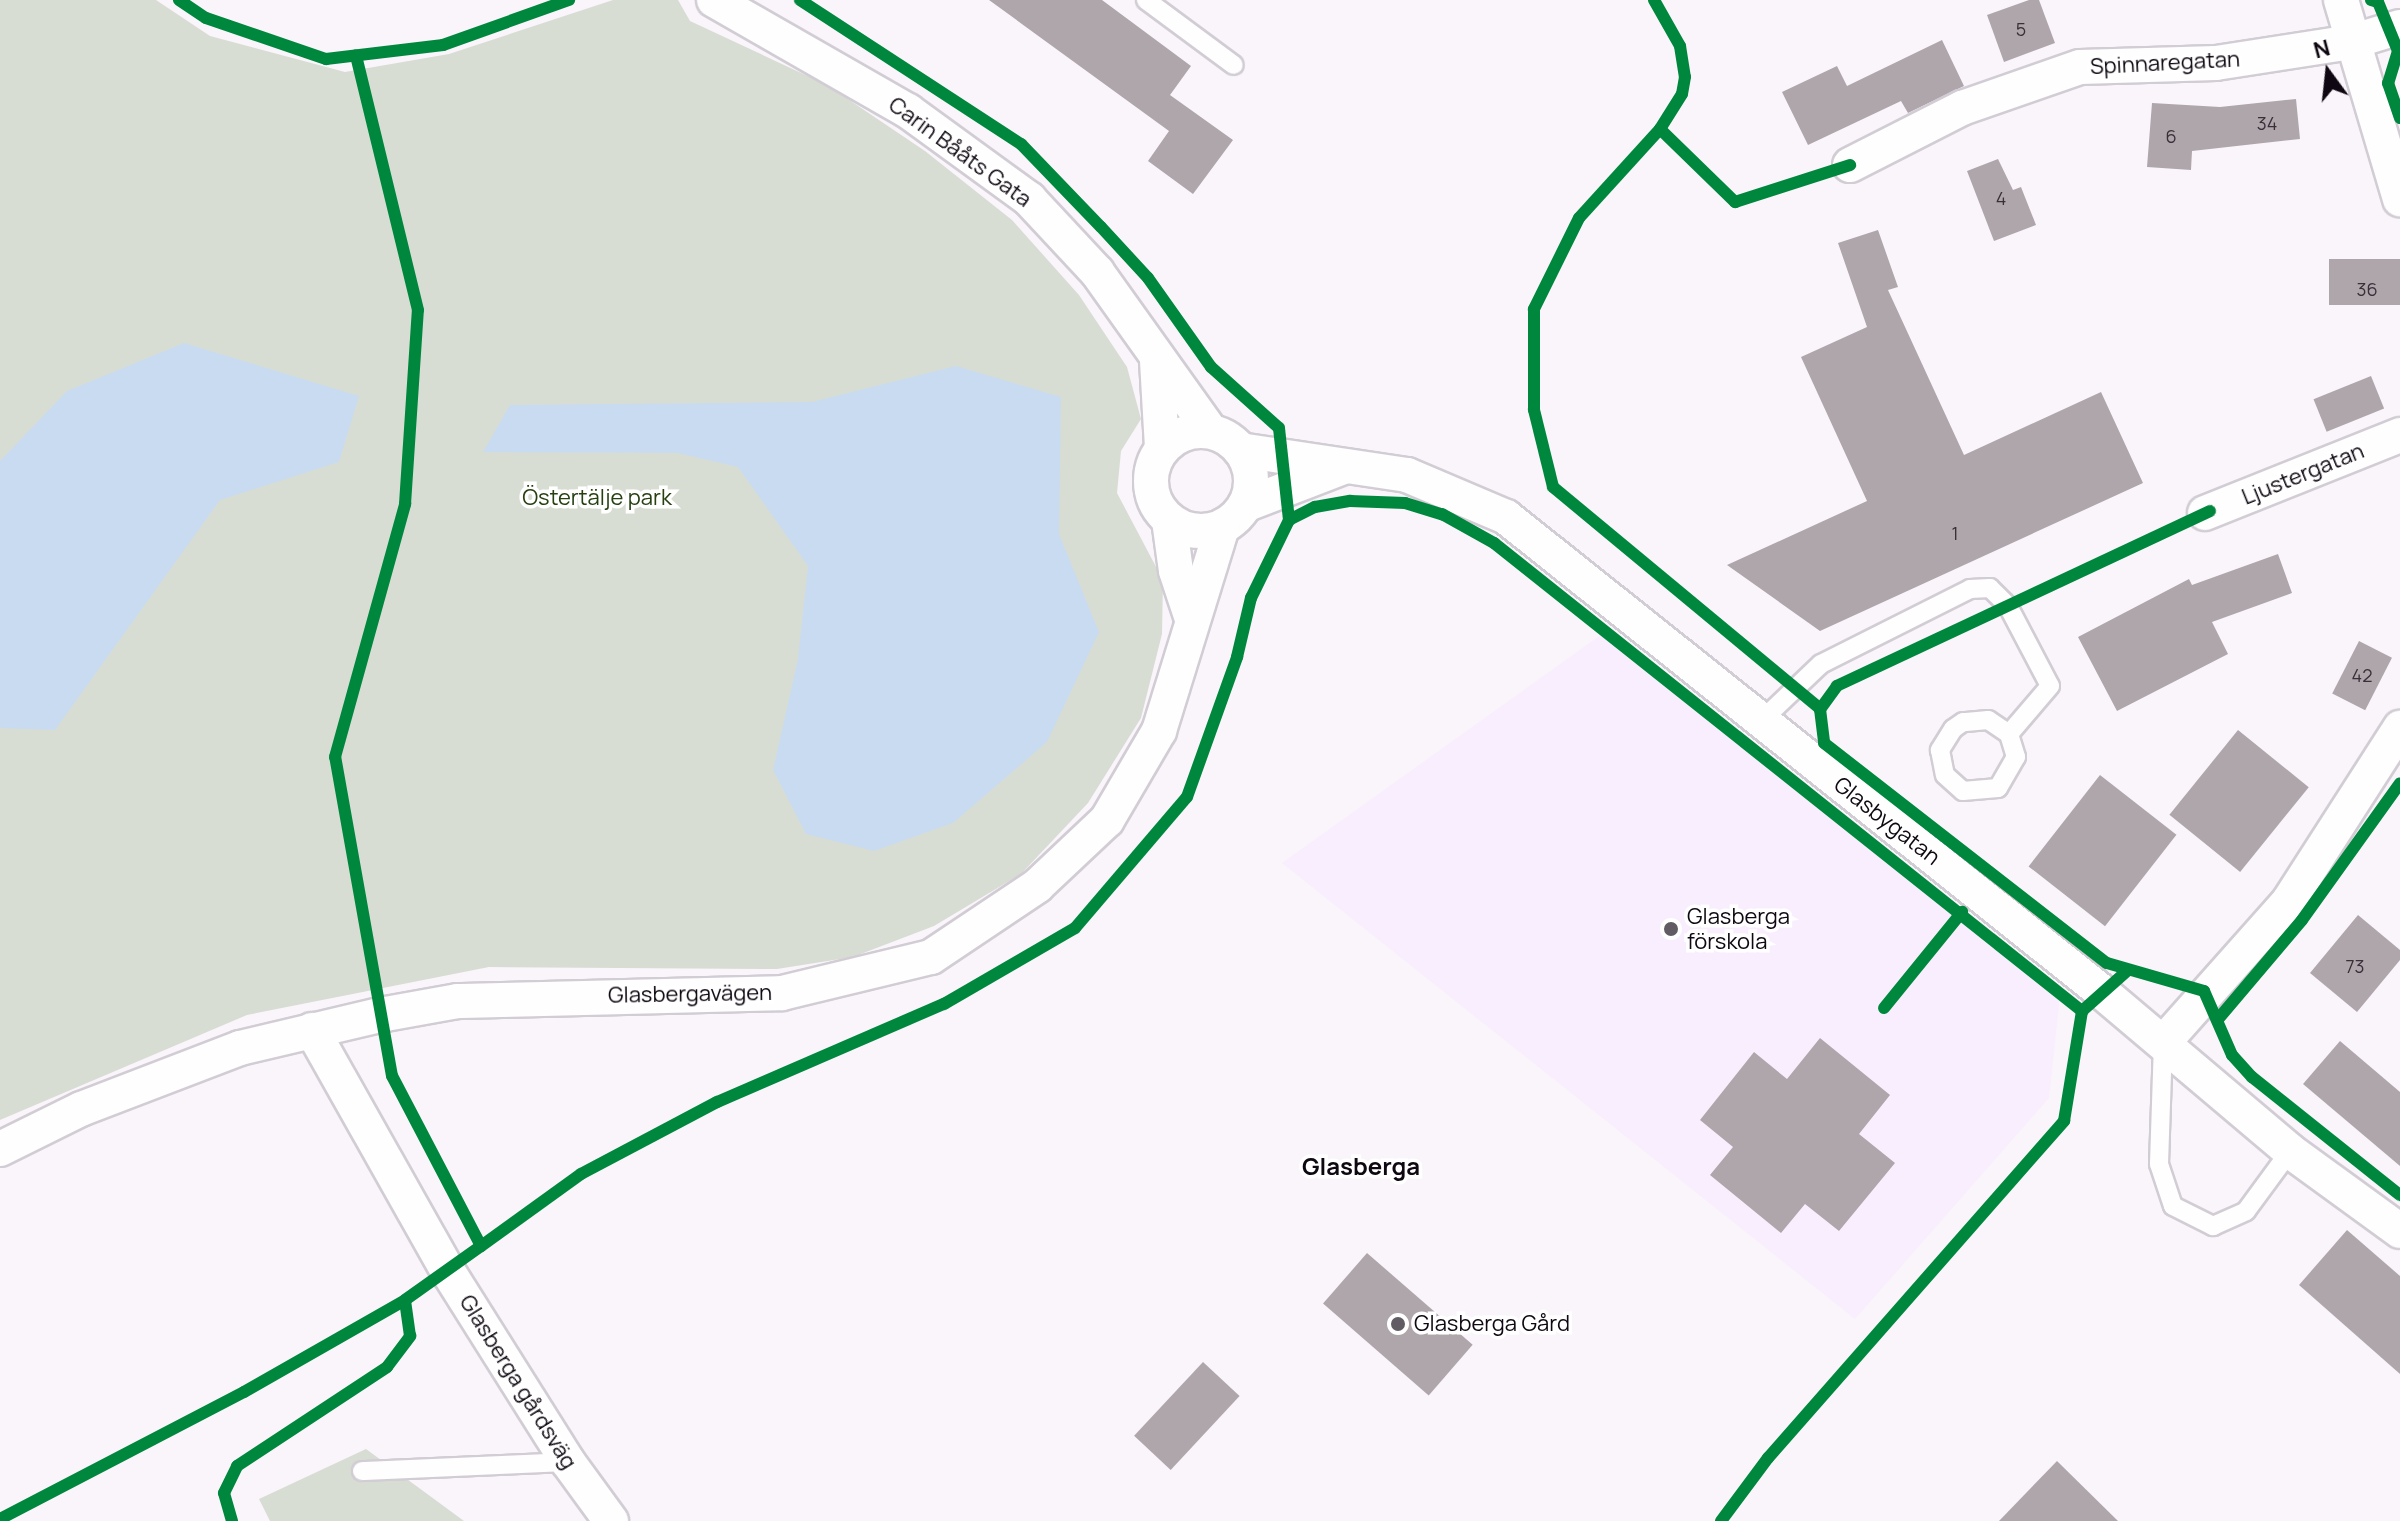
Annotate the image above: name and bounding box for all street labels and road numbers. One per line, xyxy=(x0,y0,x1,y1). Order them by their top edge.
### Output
street label: Spinnaregatan xyxy=(2089,46,2241,80)
street label: Carin Bååts Gata xyxy=(883,91,1037,213)
street label: Ljustergatan xyxy=(2238,438,2368,510)
street label: Glasbygatan xyxy=(1829,771,1945,871)
street label: Glasbergavägen xyxy=(608,979,772,1009)
street label: Glasberga gårdsväg xyxy=(454,1290,582,1474)

